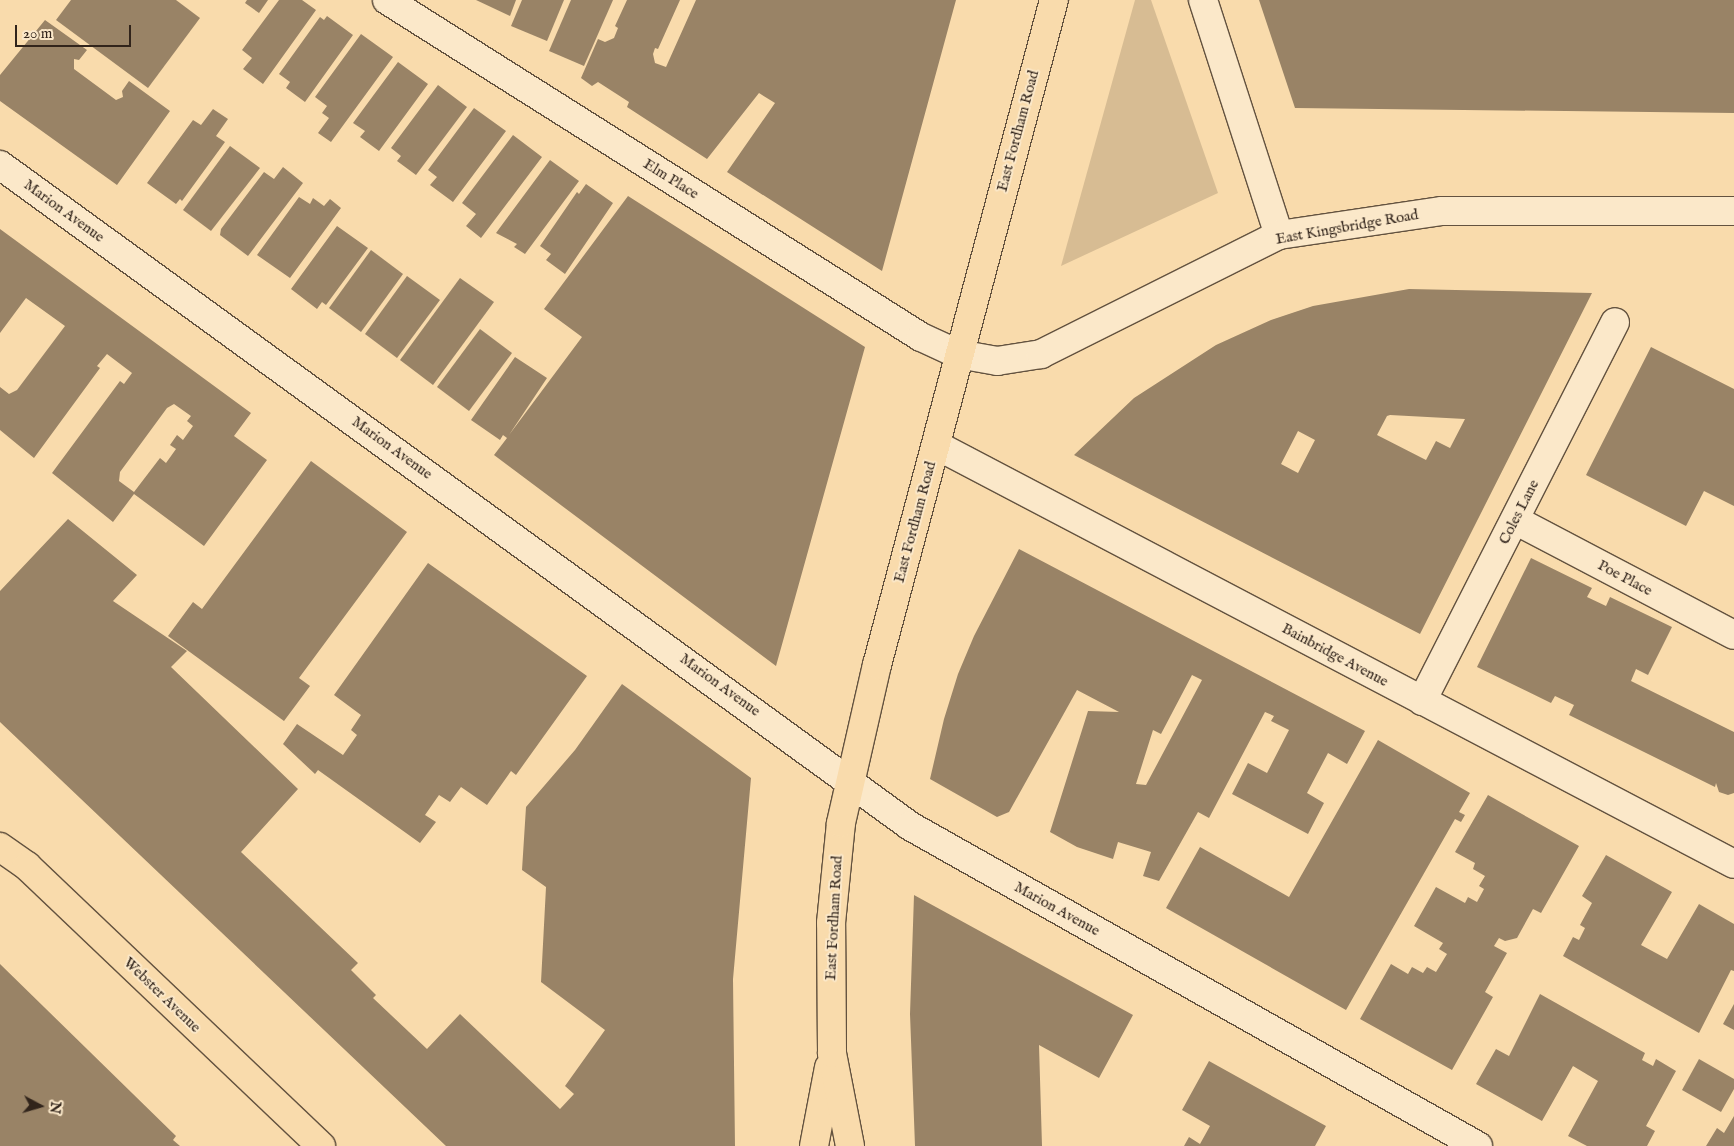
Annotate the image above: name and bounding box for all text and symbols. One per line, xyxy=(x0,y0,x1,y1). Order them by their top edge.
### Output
scale bar xyxy=(18,15,134,47)
text: 20 m xyxy=(23,24,52,43)
street label: East Fordham Road xyxy=(993,68,1043,194)
street label: Elm Place xyxy=(640,155,702,203)
street label: Marion Avenue xyxy=(20,176,108,246)
street label: East Kingsbridge Road xyxy=(1274,206,1420,248)
street label: Marion Avenue xyxy=(348,413,436,483)
street label: East Fordham Road xyxy=(890,459,940,585)
street label: Coles Lane xyxy=(1495,477,1543,547)
street label: Poe Place xyxy=(1595,556,1655,600)
street label: Bainbridge Avenue xyxy=(1279,619,1391,691)
street label: Marion Avenue xyxy=(676,650,764,720)
street label: East Fordham Road xyxy=(822,855,846,981)
street label: Marion Avenue xyxy=(1011,878,1103,940)
street label: Webster Avenue xyxy=(120,954,204,1036)
north arrow xyxy=(15,1081,65,1131)
text: N xyxy=(45,1101,65,1115)

